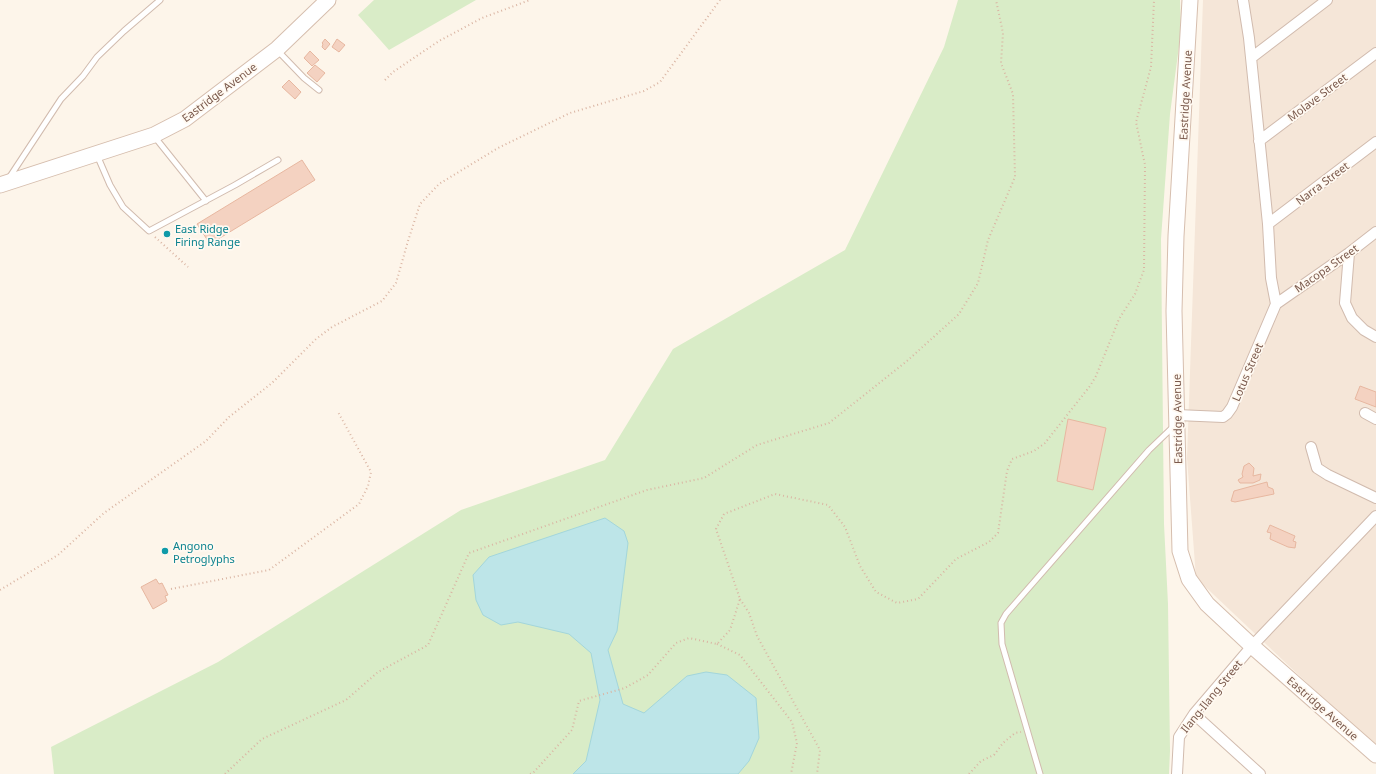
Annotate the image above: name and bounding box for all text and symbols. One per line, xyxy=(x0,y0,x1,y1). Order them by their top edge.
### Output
street label: Eastridge Avenue xyxy=(1175,50,1195,140)
street label: Eastridge Avenue xyxy=(178,59,260,125)
street label: Molave Street xyxy=(1284,70,1350,124)
street label: Narra Street xyxy=(1292,158,1352,208)
place label: East Ridge Firing Range xyxy=(175,221,240,249)
marker: East Ridge Firing Range xyxy=(162,229,172,239)
street label: Macopa Street xyxy=(1291,240,1361,296)
street label: Lotus Street xyxy=(1228,340,1266,403)
street label: Eastridge Avenue xyxy=(1169,374,1185,464)
place label: Angono Petroglyphs xyxy=(173,538,235,566)
marker: Angono Petroglyphs xyxy=(160,546,170,556)
street label: Ilang-Ilang Street xyxy=(1177,656,1245,736)
street label: Eastridge Avenue xyxy=(1284,673,1362,743)

